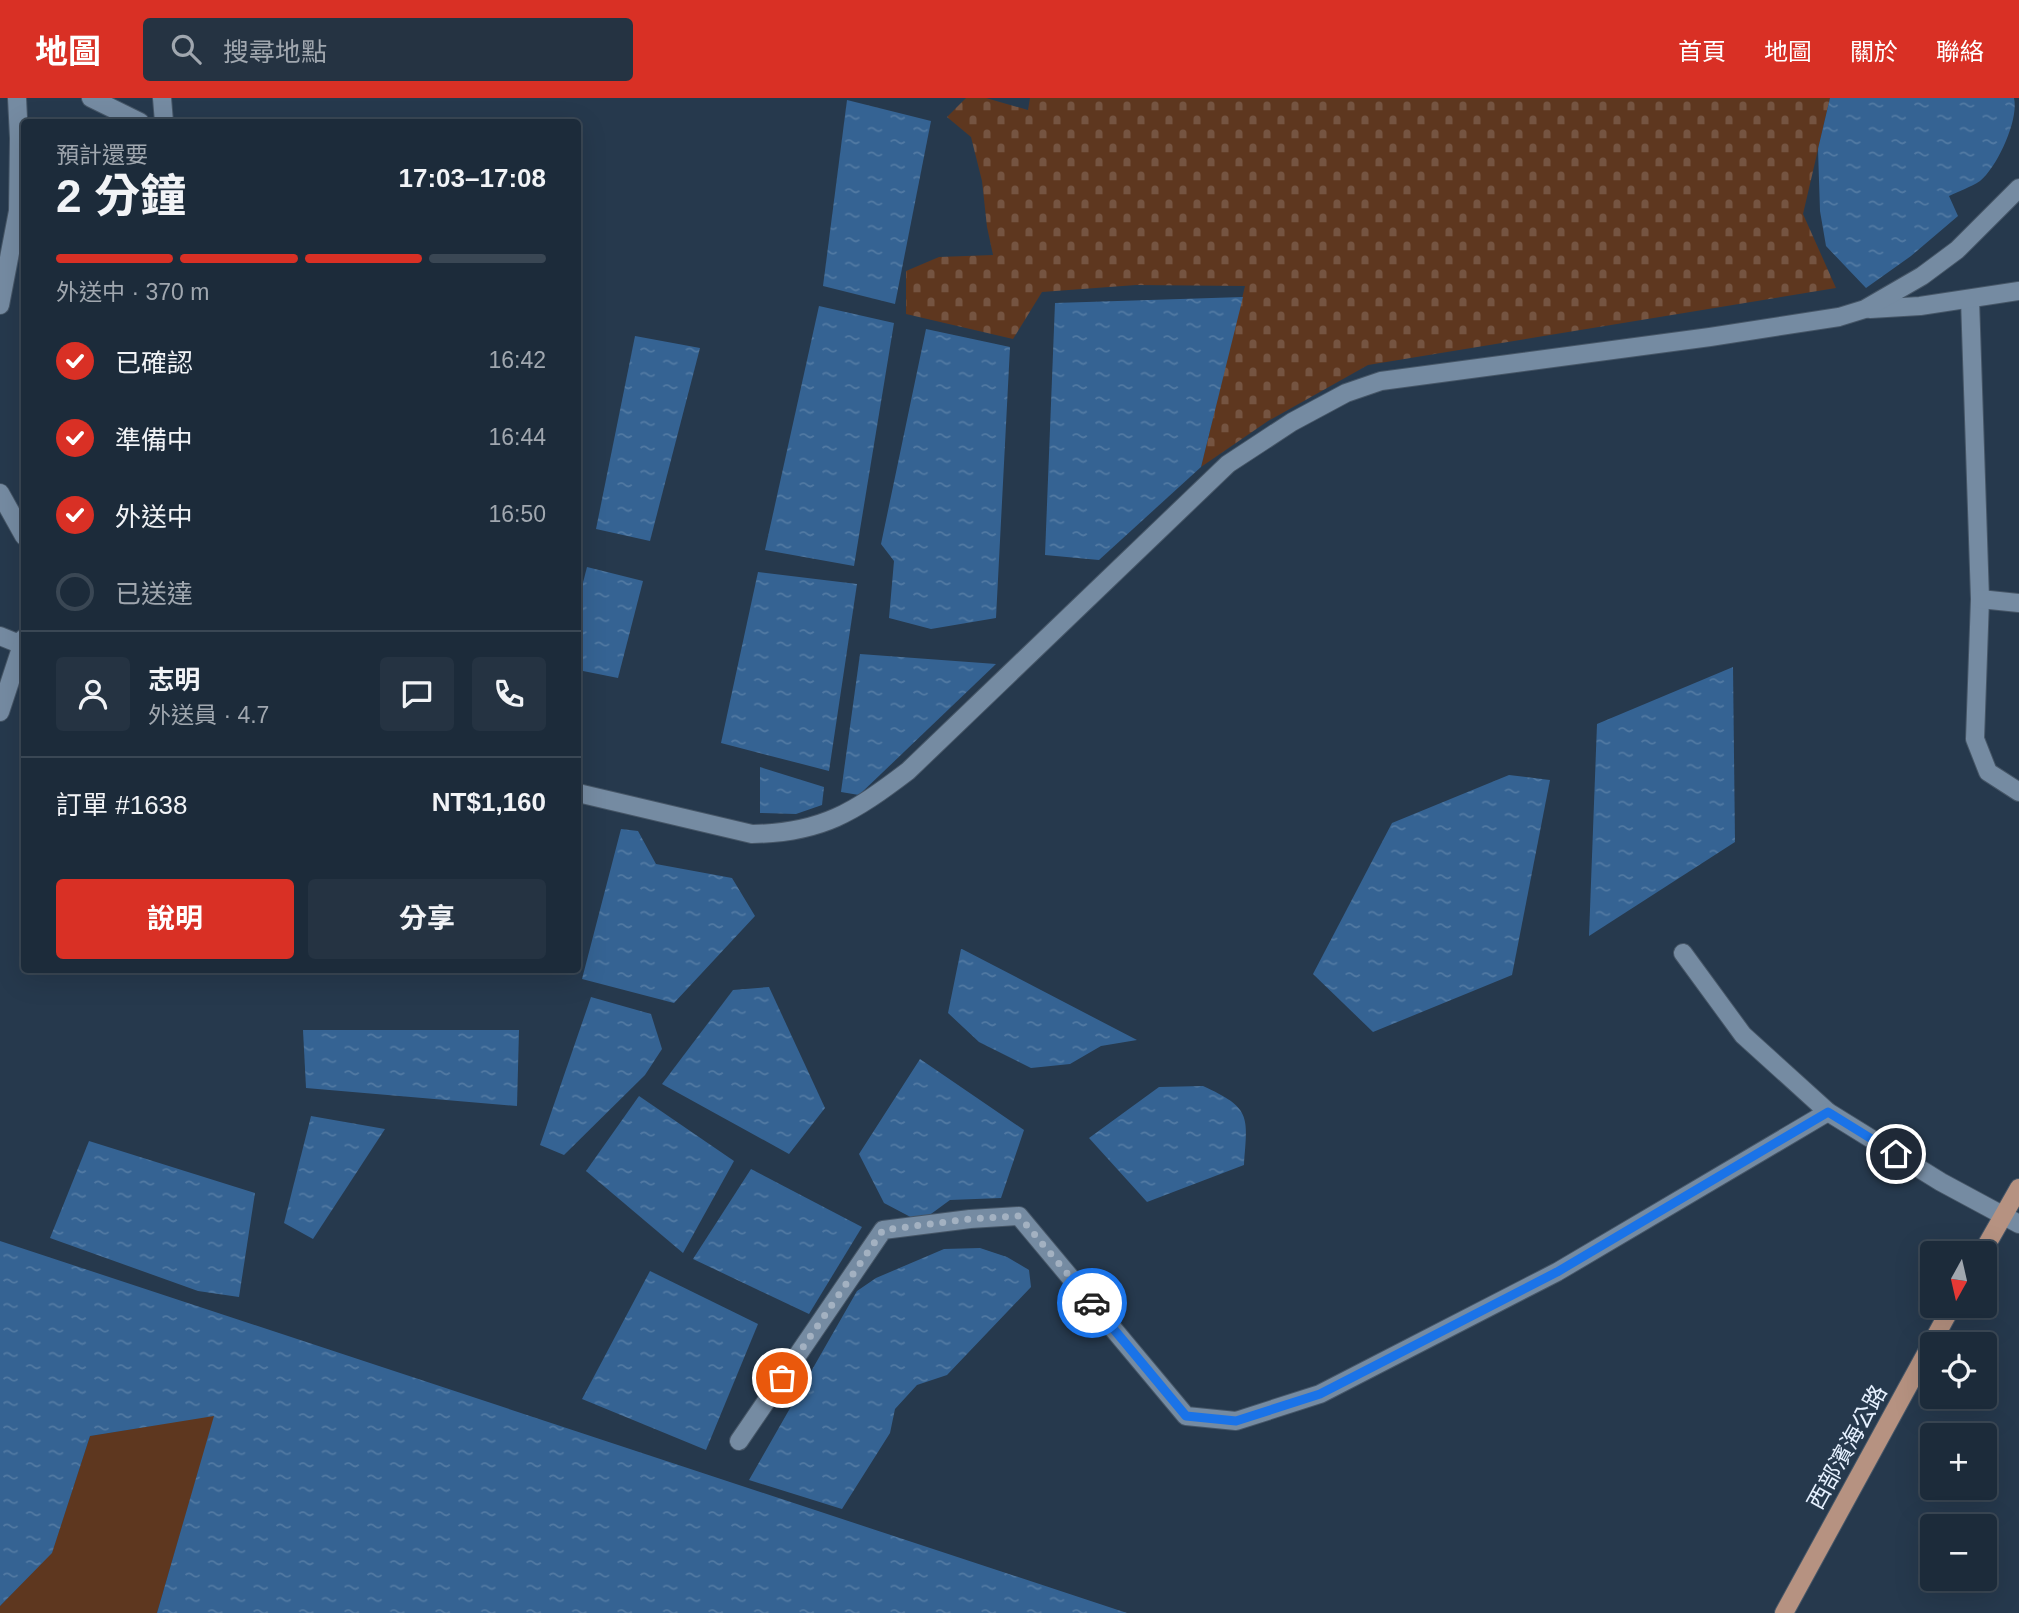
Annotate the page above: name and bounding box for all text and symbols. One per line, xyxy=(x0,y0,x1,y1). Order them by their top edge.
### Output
search box xyxy=(143,18,633,81)
icon: search xyxy=(167,30,205,68)
text: 地圖 xyxy=(35,33,101,70)
text: 搜尋地點 xyxy=(223,37,327,67)
text: 首頁 xyxy=(1678,38,1726,65)
text: 地圖 xyxy=(1764,38,1812,65)
text: 關於 xyxy=(1850,38,1898,65)
text: 聯絡 xyxy=(1936,38,1984,65)
text: 預計還要 xyxy=(56,142,148,168)
text: 17:03–17:08 xyxy=(399,163,546,193)
text: 2 分鐘 xyxy=(56,170,186,222)
text: 外送中 · 370 m xyxy=(56,279,209,305)
icon: check xyxy=(56,342,94,380)
text: 16:42 xyxy=(488,347,546,373)
text: 已確認 xyxy=(115,348,193,378)
icon: check xyxy=(56,419,94,457)
text: 16:44 xyxy=(488,424,546,450)
text: 準備中 xyxy=(115,425,193,455)
icon: check xyxy=(56,496,94,534)
text: 16:50 xyxy=(488,501,546,527)
text: 外送中 xyxy=(115,502,193,532)
text: 已送達 xyxy=(115,579,193,609)
button: person xyxy=(56,657,130,731)
button: chat xyxy=(380,657,454,731)
button: phone xyxy=(472,657,546,731)
text: 志明 xyxy=(148,665,200,695)
text: 外送員 · 4.7 xyxy=(148,702,269,728)
text: NT$1,160 xyxy=(432,787,546,817)
text: 訂單 #1638 xyxy=(56,790,188,820)
button: 說明 xyxy=(56,879,294,959)
button: 分享 xyxy=(308,879,546,959)
pin xyxy=(1866,1124,1926,1184)
icon: home xyxy=(1877,1135,1915,1173)
north arrow xyxy=(1920,1241,1997,1318)
map controls xyxy=(1920,1241,1997,1591)
courier xyxy=(1057,1268,1127,1338)
icon: car xyxy=(1073,1284,1111,1322)
button: locate xyxy=(1920,1332,1997,1409)
pin xyxy=(752,1348,812,1408)
icon: bag xyxy=(763,1359,801,1397)
street label: 西部濱海公路 xyxy=(1802,1380,1892,1514)
button: + xyxy=(1920,1423,1997,1500)
button: − xyxy=(1920,1514,1997,1591)

